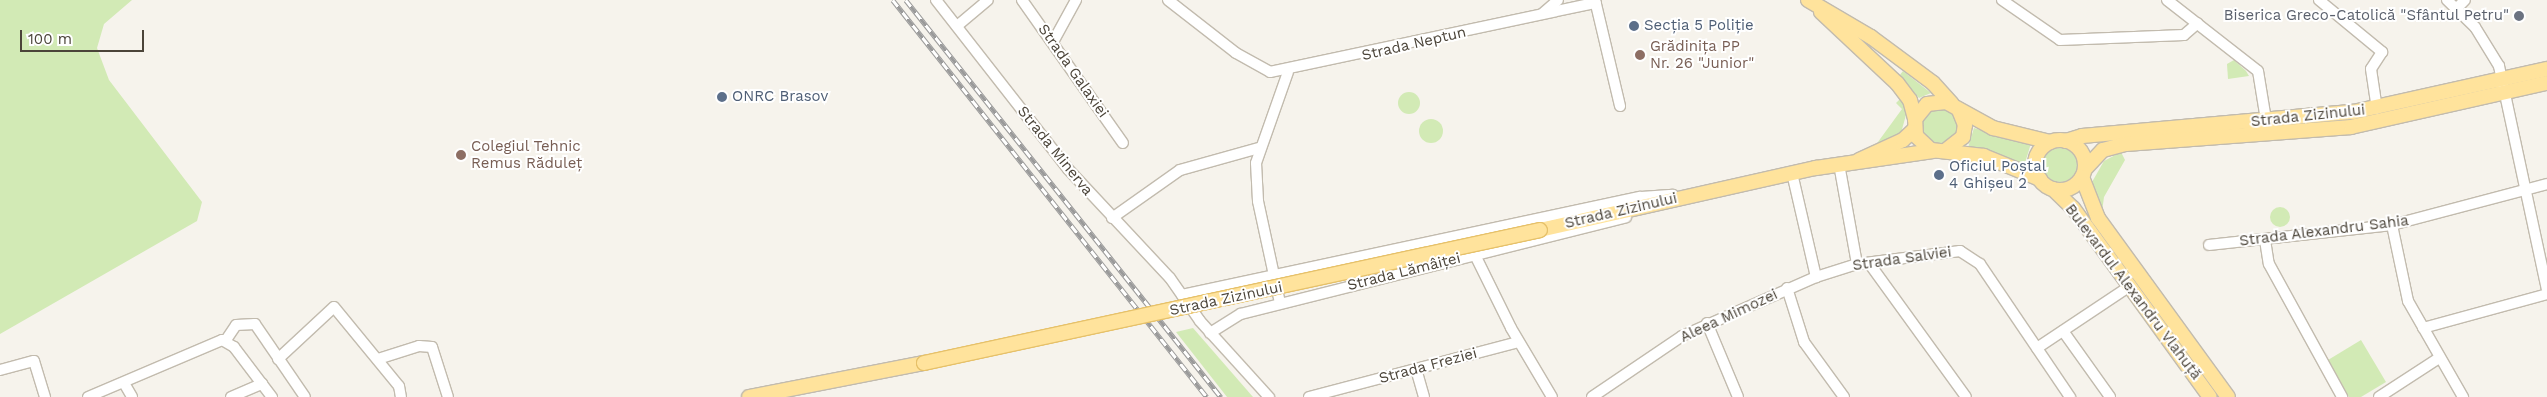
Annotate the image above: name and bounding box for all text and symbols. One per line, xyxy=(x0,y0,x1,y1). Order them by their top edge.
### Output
place label: Biserica Greco-Catolică "Sfântul Petru" xyxy=(2223,7,2509,25)
marker: Biserica Greco-Catolică "Sfântul Petru" xyxy=(2513,10,2525,22)
place label: Secția 5 Poliție xyxy=(1644,17,1754,35)
scale bar xyxy=(22,20,146,52)
marker: Secția 5 Poliție xyxy=(1628,20,1640,32)
street label: Strada Galaxiei xyxy=(1034,21,1112,121)
street label: Strada Neptun xyxy=(1360,23,1468,65)
text: 100 m xyxy=(28,30,72,48)
place label: Grădinița PP Nr. 26 "Junior" xyxy=(1650,37,1754,72)
marker: Grădinița PP Nr. 26 "Junior" xyxy=(1634,49,1646,61)
place label: ONRC Brasov xyxy=(732,88,828,106)
marker: ONRC Brasov xyxy=(716,91,728,103)
street label: Strada Zizinului xyxy=(2250,101,2366,131)
street label: Strada Minerva xyxy=(1013,102,1097,200)
place label: Colegiul Tehnic Remus Răduleț xyxy=(471,137,582,172)
marker: Colegiul Tehnic Remus Răduleț xyxy=(455,149,467,161)
place label: Oficiul Poștal 4 Ghișeu 2 xyxy=(1949,157,2047,192)
marker: Oficiul Poștal 4 Ghișeu 2 xyxy=(1933,169,1945,181)
street label: Strada Zizinului xyxy=(1563,189,1679,233)
street label: Bulevardul Alexandru Vlahuță xyxy=(2061,200,2205,384)
street label: Strada Alexandru Sahia xyxy=(2238,212,2410,250)
street label: Strada Salviei xyxy=(1851,243,1953,275)
street label: Strada Lămâiței xyxy=(1345,249,1463,295)
street label: Strada Zizinului xyxy=(1168,278,1284,320)
street label: Aleea Mimozei xyxy=(1677,285,1781,347)
street label: Strada Freziei xyxy=(1377,344,1479,388)

